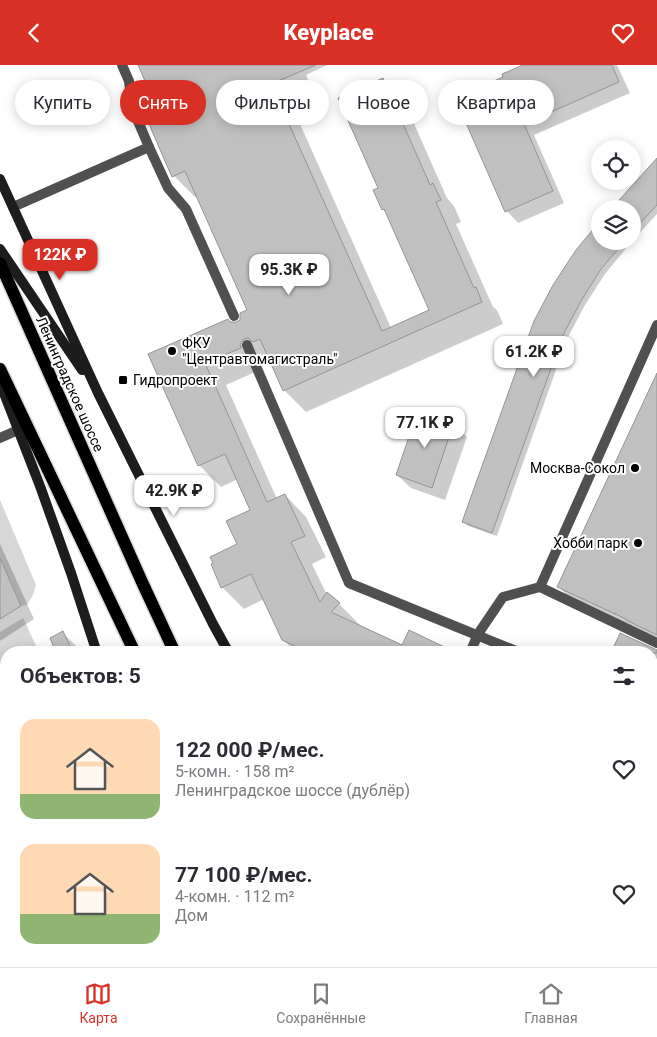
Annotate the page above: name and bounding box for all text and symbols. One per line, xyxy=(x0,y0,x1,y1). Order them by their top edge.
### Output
icon: back xyxy=(20,19,48,47)
icon: heart xyxy=(609,19,637,47)
text: Keyplace xyxy=(283,20,374,45)
chip: Купить xyxy=(15,80,110,125)
chip: Снять xyxy=(120,80,206,125)
chip: Фильтры xyxy=(216,80,329,125)
chip: Новое xyxy=(339,80,428,125)
chip: Квартира xyxy=(438,80,554,125)
map controls xyxy=(591,140,641,250)
button: locate xyxy=(591,140,641,190)
button: layers xyxy=(591,200,641,250)
pin: 122K ₽ xyxy=(19,239,101,281)
text: 122K ₽ xyxy=(34,245,86,264)
pin: 95.3K ₽ xyxy=(243,253,335,296)
text: 95.3K ₽ xyxy=(260,260,318,279)
street label: Ленинградское шоссе xyxy=(33,314,107,454)
place label: ФКУ "Центравтомагистраль" xyxy=(182,335,338,367)
pin: 61.2K ₽ xyxy=(488,335,580,378)
text: 61.2K ₽ xyxy=(505,342,563,361)
marker: ФКУ "Центравтомагистраль" xyxy=(166,345,178,357)
place label: Гидропроект xyxy=(133,372,218,388)
marker: Гидропроект xyxy=(117,374,129,386)
pin: 77.1K ₽ xyxy=(379,407,471,449)
text: 77.1K ₽ xyxy=(396,413,454,432)
place label: Москва-Сокол xyxy=(530,460,625,476)
marker: Москва-Сокол xyxy=(629,462,641,474)
pin: 42.9K ₽ xyxy=(128,475,220,517)
text: 42.9K ₽ xyxy=(145,481,203,500)
place label: Хобби парк xyxy=(553,535,628,551)
marker: Хобби парк xyxy=(632,537,644,549)
icon: filters xyxy=(610,662,638,690)
text: Объектов: 5 xyxy=(20,664,141,688)
text: 122 000 ₽/мес. xyxy=(175,738,325,762)
icon: home xyxy=(60,739,120,799)
icon: heart xyxy=(610,755,638,783)
text: 5-комн. · 158 m² xyxy=(175,762,294,781)
text: Ленинградское шоссе (дублёр) xyxy=(175,781,410,800)
text: 77 100 ₽/мес. xyxy=(175,863,313,887)
icon: home xyxy=(60,864,120,924)
icon: heart xyxy=(610,880,638,908)
text: 4-комн. · 112 m² xyxy=(175,887,294,906)
text: Дом xyxy=(175,906,208,925)
tab: Карта xyxy=(79,980,118,1026)
tab: Сохранённые xyxy=(276,980,366,1026)
tab: Главная xyxy=(524,980,578,1026)

